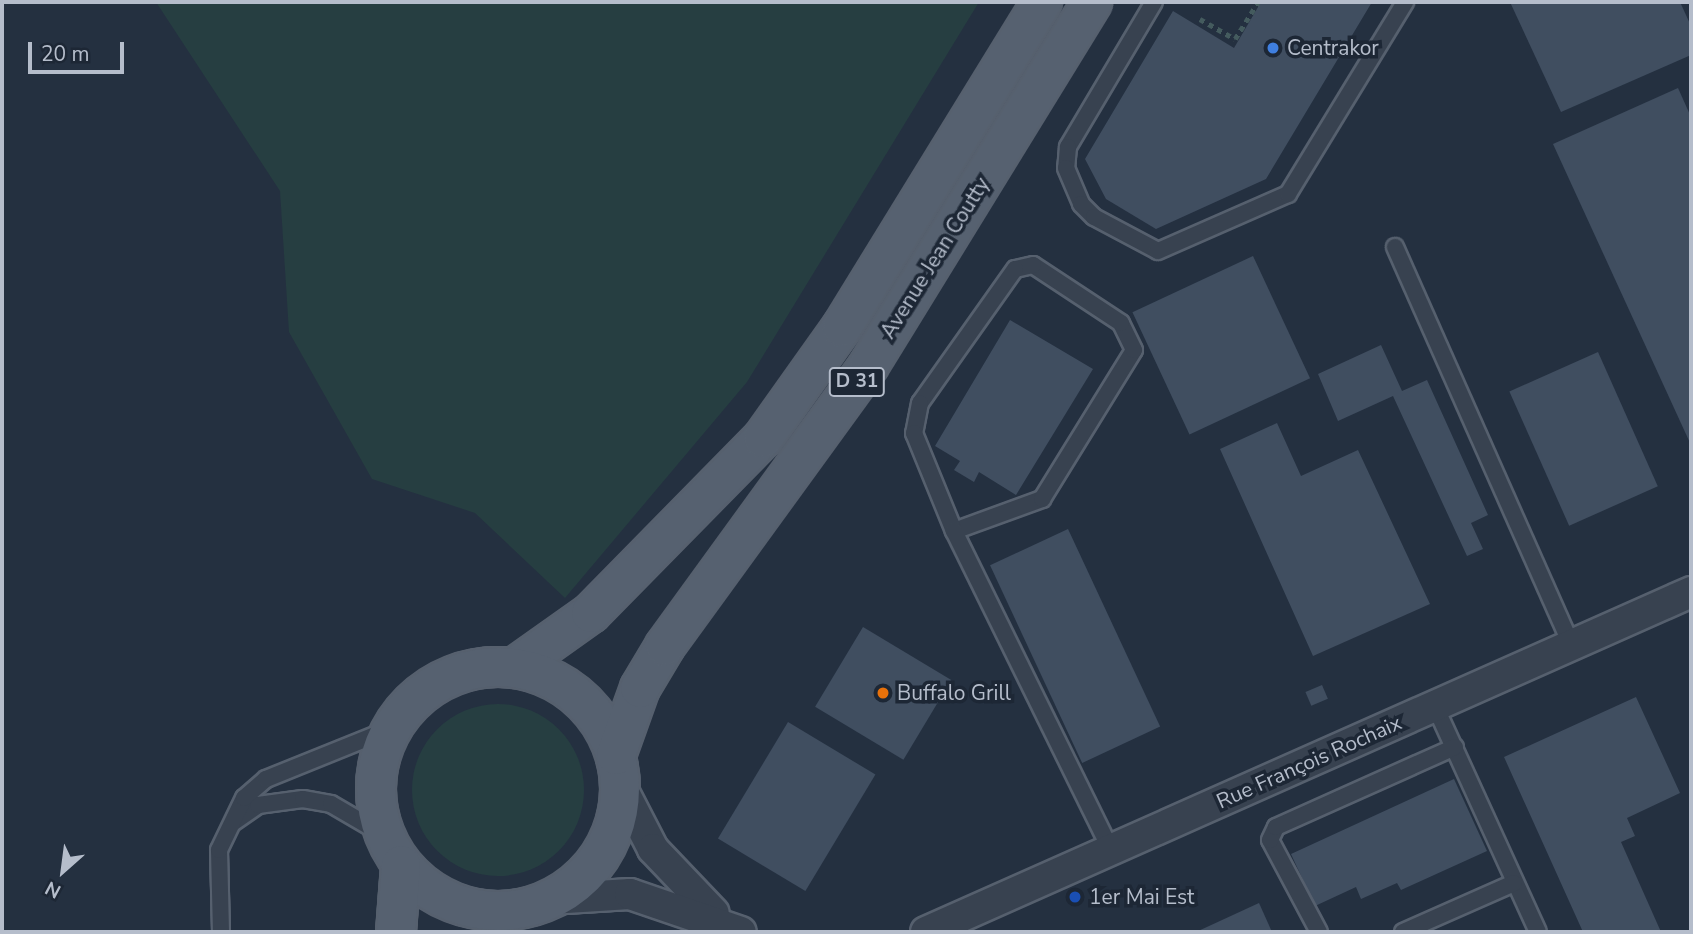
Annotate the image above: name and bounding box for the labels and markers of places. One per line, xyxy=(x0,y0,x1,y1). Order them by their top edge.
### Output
place label: Centrakor xyxy=(1287,35,1379,61)
marker: Centrakor xyxy=(1265,40,1281,56)
place label: Buffalo Grill xyxy=(897,680,1011,706)
marker: Buffalo Grill xyxy=(875,685,891,701)
place label: 1er Mai Est xyxy=(1089,884,1194,910)
marker: 1er Mai Est xyxy=(1067,889,1083,905)

